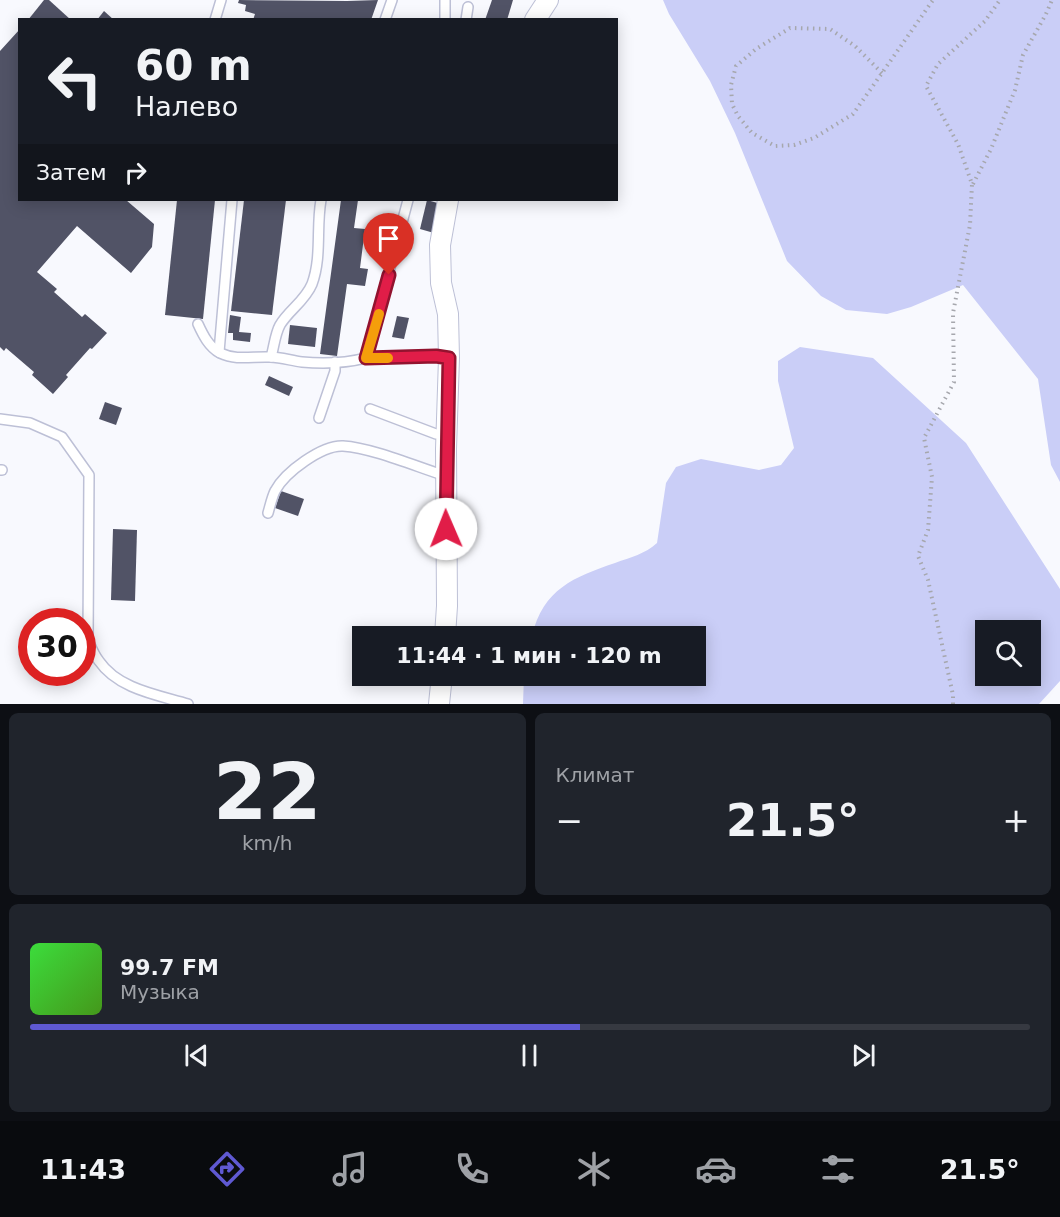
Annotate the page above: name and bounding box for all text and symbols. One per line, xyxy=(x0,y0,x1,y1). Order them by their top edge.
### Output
text: 60 m xyxy=(135,41,252,90)
icon: left xyxy=(36,42,114,120)
text: Налево xyxy=(135,91,238,122)
icon: right xyxy=(119,156,152,189)
text: Затем xyxy=(36,160,107,185)
pin xyxy=(363,213,414,275)
icon: arrive xyxy=(372,222,405,255)
position arrow xyxy=(414,497,478,561)
speed limit sign: 30 xyxy=(18,608,96,686)
map controls xyxy=(975,620,1041,686)
button: search xyxy=(975,620,1041,686)
text: 11:44 · 1 мин · 120 m xyxy=(396,643,662,668)
text: 22 xyxy=(213,747,322,837)
text: Климат xyxy=(556,763,634,787)
text: 21.5° xyxy=(726,794,860,847)
text: − xyxy=(556,801,583,840)
text: + xyxy=(1002,801,1030,840)
text: km/h xyxy=(242,831,292,855)
text: 99.7 FM xyxy=(120,955,219,980)
text: Музыка xyxy=(120,980,200,1004)
icon: previous xyxy=(180,1039,213,1072)
icon: pause xyxy=(513,1039,546,1072)
icon: next xyxy=(847,1039,880,1072)
icon: directions xyxy=(206,1148,248,1190)
icon: music xyxy=(329,1148,371,1190)
icon: phone xyxy=(451,1148,493,1190)
icon: climate xyxy=(573,1148,615,1190)
icon: car xyxy=(695,1148,737,1190)
icon: filters xyxy=(817,1148,859,1190)
text: 11:43 xyxy=(40,1154,126,1185)
text: 21.5° xyxy=(940,1154,1020,1185)

